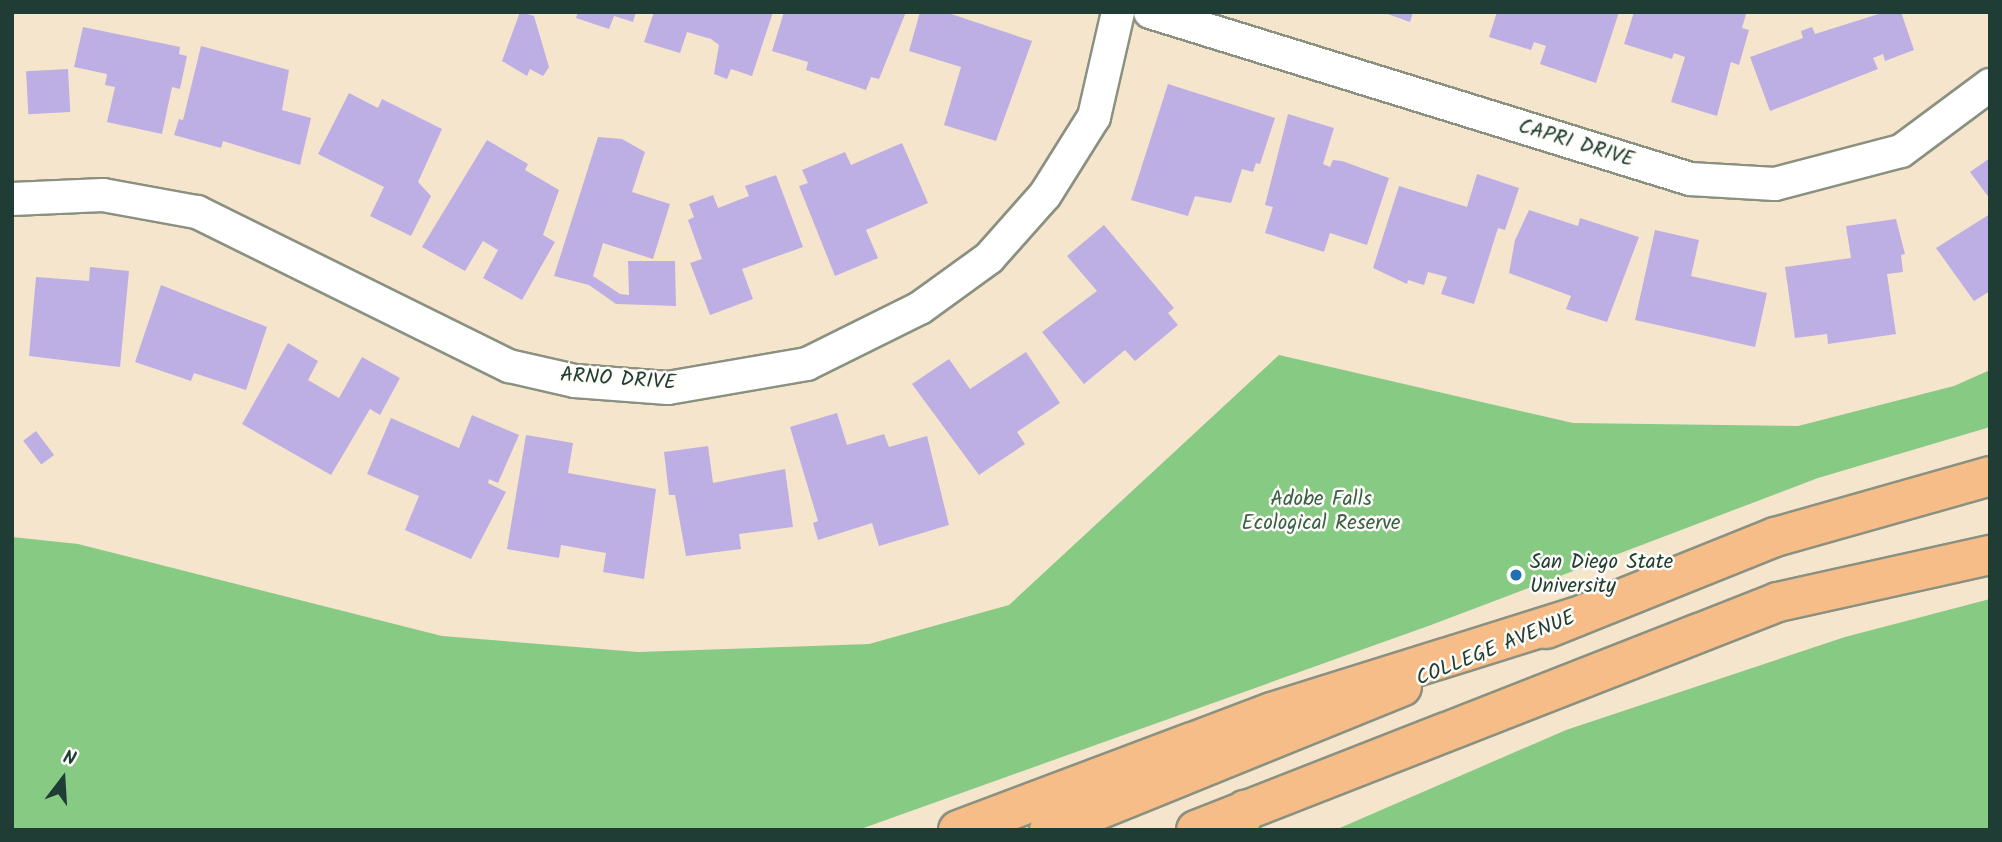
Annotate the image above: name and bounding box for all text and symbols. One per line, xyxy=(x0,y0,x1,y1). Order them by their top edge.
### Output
street label: CAPRI DRIVE xyxy=(1515,114,1637,174)
street label: ARNO DRIVE xyxy=(559,363,677,397)
park label: Adobe Falls Ecological Reserve xyxy=(1242,487,1400,537)
place label: San Diego State University xyxy=(1530,550,1673,600)
marker: San Diego State University xyxy=(1508,567,1524,583)
street label: COLLEGE AVENUE xyxy=(1413,606,1579,692)
text: N xyxy=(59,743,79,775)
north arrow xyxy=(28,744,98,814)

